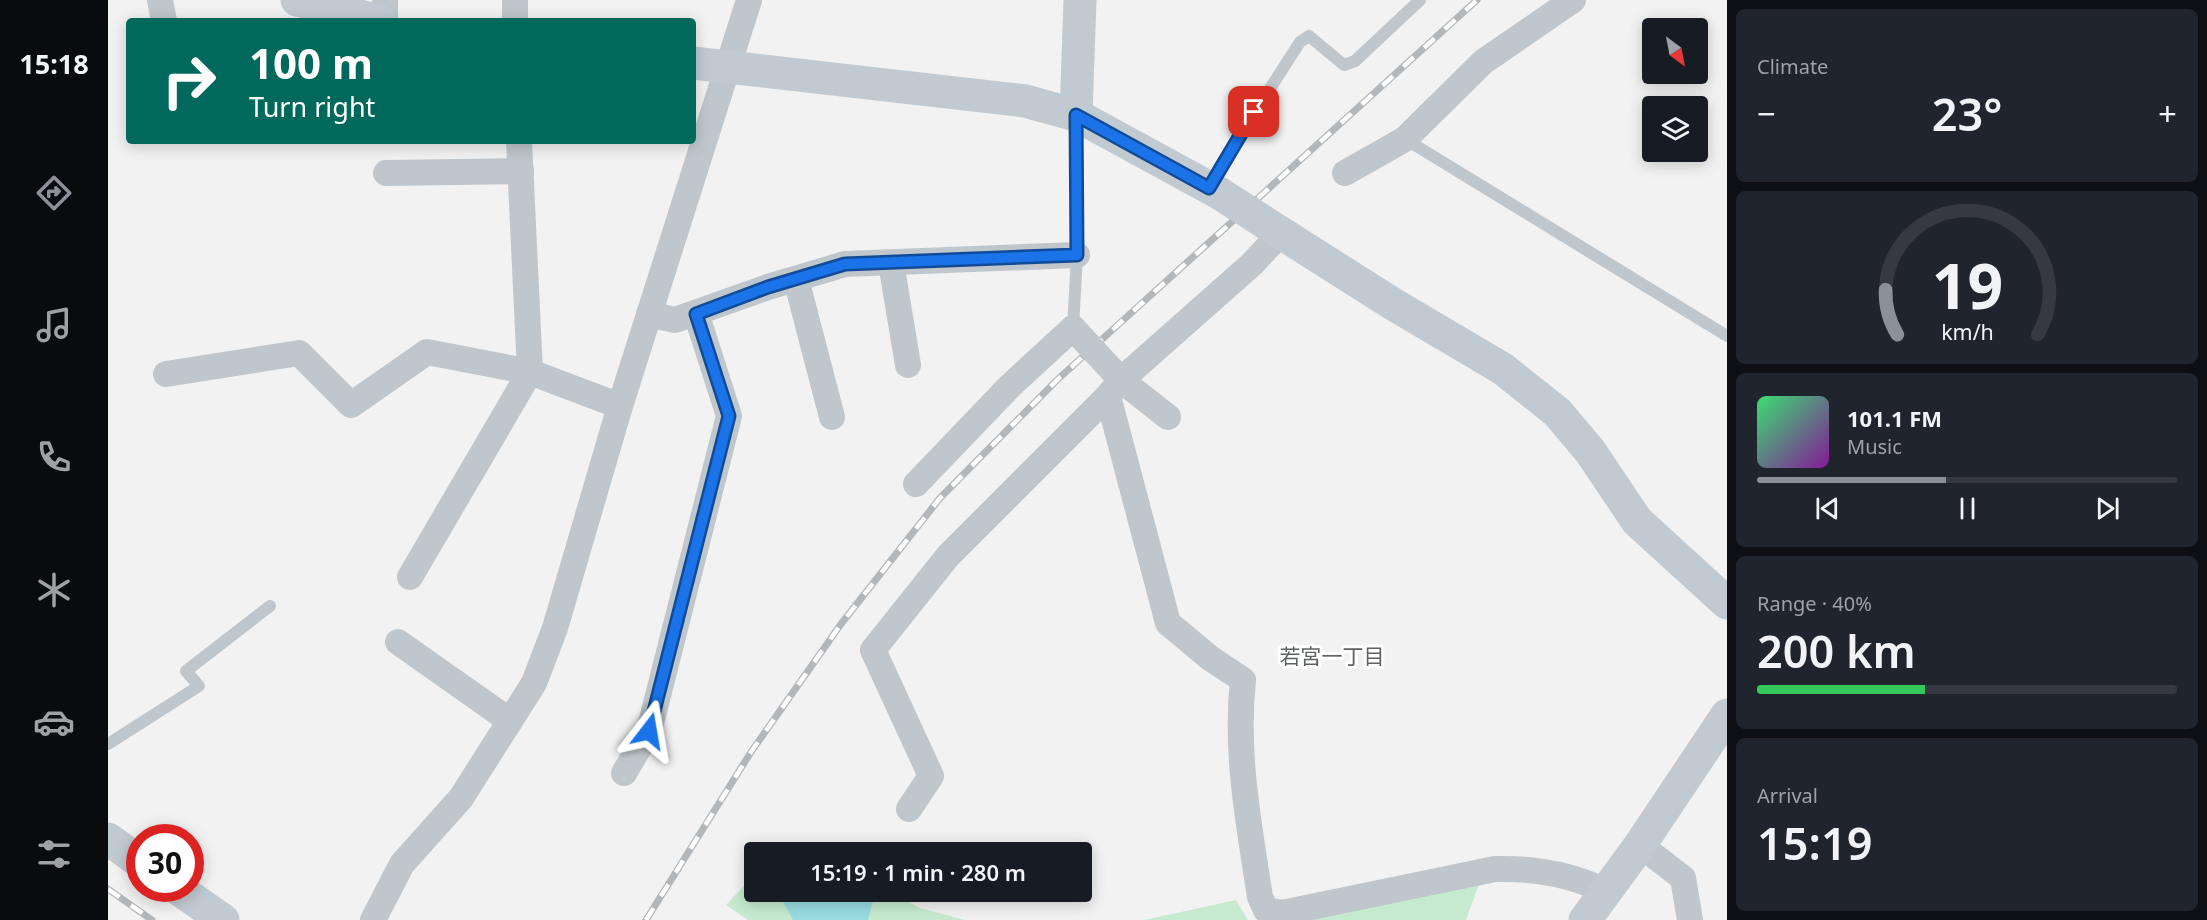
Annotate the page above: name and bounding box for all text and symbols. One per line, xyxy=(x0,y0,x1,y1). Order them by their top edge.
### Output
north arrow xyxy=(1642,18,1708,84)
map controls xyxy=(1642,18,1708,162)
text: 100 m xyxy=(249,34,373,91)
icon: right xyxy=(150,42,228,120)
text: 15:18 xyxy=(19,45,89,82)
text: Climate xyxy=(1757,53,1828,80)
text: 23° xyxy=(1932,83,2002,144)
pin xyxy=(1228,86,1279,137)
text: Turn right xyxy=(249,88,375,125)
text: − xyxy=(1757,91,1776,136)
text: + xyxy=(2158,91,2177,136)
icon: arrive xyxy=(1237,95,1270,128)
button: layers xyxy=(1642,96,1708,162)
icon: directions xyxy=(33,172,75,214)
text: 19 xyxy=(1931,242,2003,327)
icon: music xyxy=(33,304,75,346)
text: km/h xyxy=(1941,317,1993,346)
text: 101.1 FM xyxy=(1847,403,1942,433)
text: Music xyxy=(1847,433,1902,460)
icon: phone xyxy=(33,436,75,478)
icon: previous xyxy=(1811,492,1844,525)
icon: pause xyxy=(1951,492,1984,525)
icon: next xyxy=(2091,492,2124,525)
icon: climate xyxy=(33,569,75,611)
text: Range · 40% xyxy=(1757,590,1872,617)
text: 200 km xyxy=(1757,620,1916,681)
district label: 若宮一丁目 xyxy=(1280,642,1385,670)
position arrow xyxy=(617,699,681,763)
icon: car xyxy=(33,701,75,743)
text: Arrival xyxy=(1757,782,1818,809)
text: 15:19 xyxy=(1757,812,1872,873)
speed limit sign: 30 xyxy=(126,824,204,902)
icon: filters xyxy=(33,833,75,875)
text: 15:19 · 1 min · 280 m xyxy=(810,857,1026,887)

